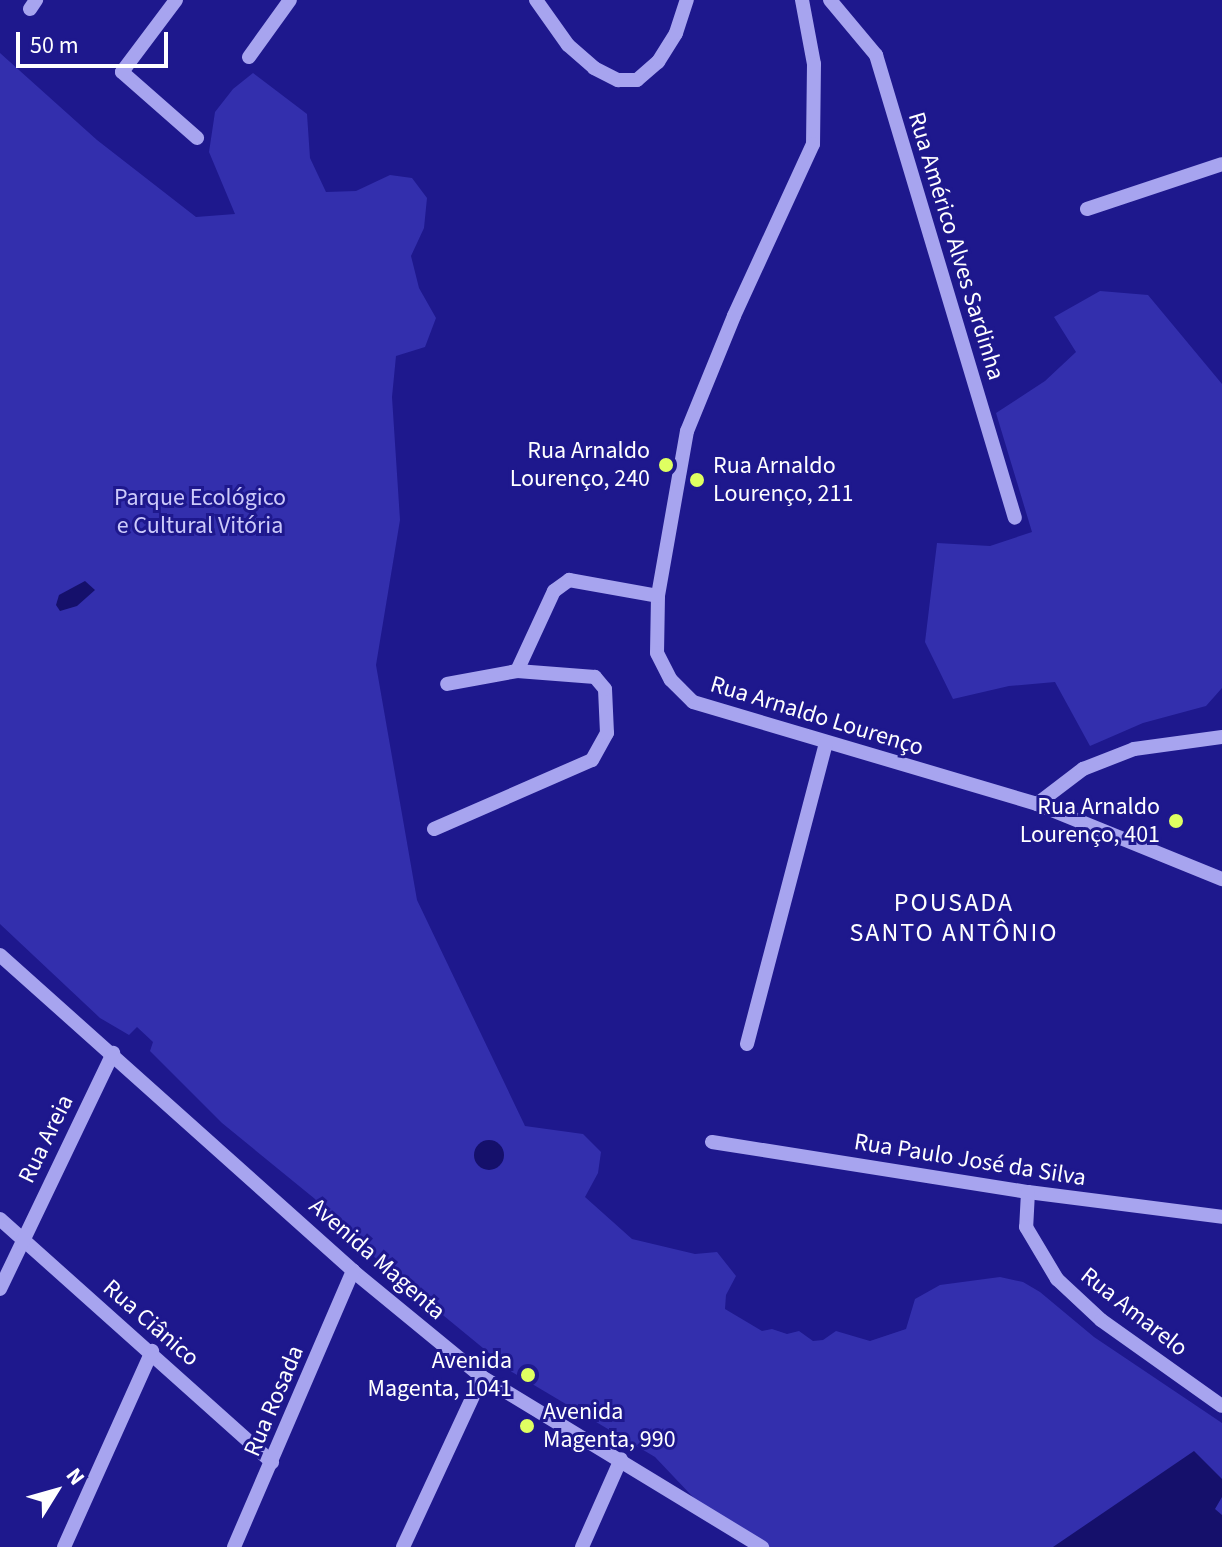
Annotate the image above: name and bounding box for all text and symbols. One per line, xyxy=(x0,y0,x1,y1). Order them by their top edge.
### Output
scale bar xyxy=(20,16,172,66)
text: 50 m xyxy=(30,28,79,63)
street label: Rua Américo Alves Sardinha xyxy=(902,109,1010,383)
place label: Rua Arnaldo Lourenço, 240 xyxy=(510,437,650,493)
place label: Rua Arnaldo Lourenço, 211 xyxy=(713,452,853,508)
marker: Rua Arnaldo Lourenço, 240 xyxy=(657,456,675,474)
marker: Rua Arnaldo Lourenço, 211 xyxy=(688,471,706,489)
park label: Parque Ecológico e Cultural Vitória xyxy=(114,484,286,540)
street label: Rua Arnaldo Lourenço xyxy=(707,670,927,762)
place label: Rua Arnaldo Lourenço, 401 xyxy=(1020,793,1160,849)
marker: Rua Arnaldo Lourenço, 401 xyxy=(1167,812,1185,830)
district label: POUSADA SANTO ANTÔNIO xyxy=(849,887,1059,948)
street label: Rua Areia xyxy=(12,1090,80,1188)
street label: Rua Paulo José da Silva xyxy=(852,1127,1088,1193)
street label: Avenida Magenta xyxy=(303,1192,451,1326)
street label: Rua Amarelo xyxy=(1075,1261,1193,1363)
street label: Rua Ciânico xyxy=(97,1273,205,1373)
street label: Rua Rosada xyxy=(238,1341,310,1461)
place label: Avenida Magenta, 1041 xyxy=(367,1347,512,1403)
marker: Avenida Magenta, 1041 xyxy=(519,1366,537,1384)
place label: Avenida Magenta, 990 xyxy=(543,1398,676,1454)
marker: Avenida Magenta, 990 xyxy=(518,1417,536,1435)
north arrow xyxy=(16,1451,96,1531)
text: N xyxy=(58,1461,92,1492)

